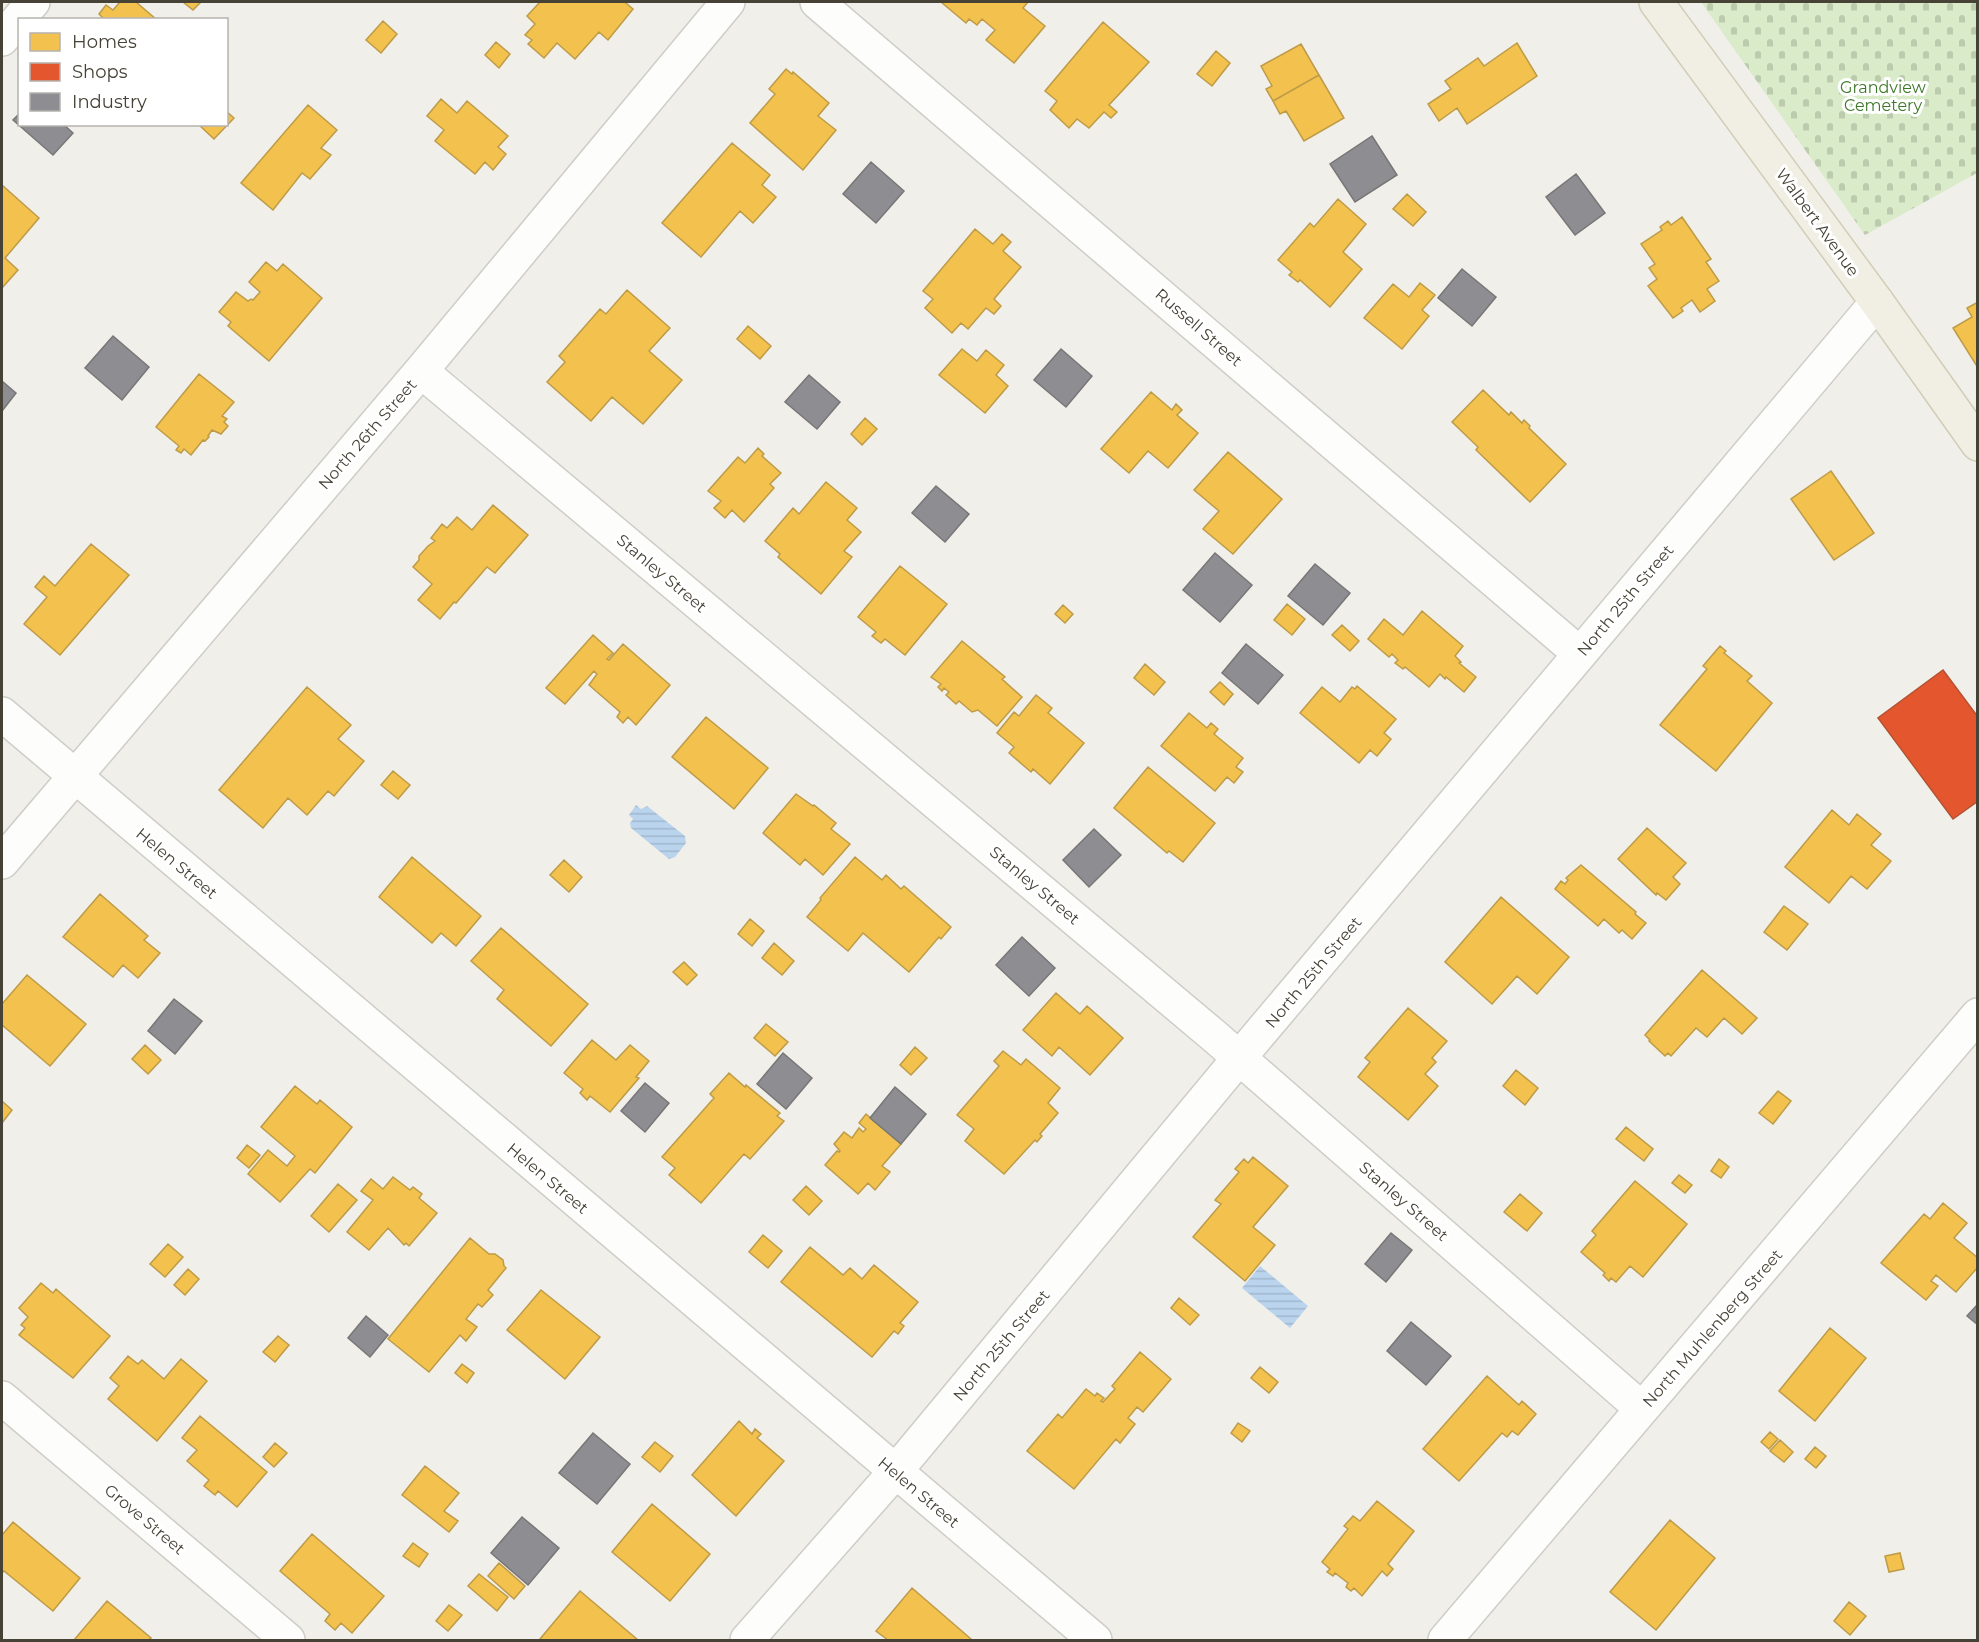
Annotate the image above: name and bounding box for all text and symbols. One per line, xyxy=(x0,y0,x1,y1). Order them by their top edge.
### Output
legend xyxy=(18,18,228,126)
text: Homes xyxy=(72,31,137,53)
text: Shops xyxy=(72,61,128,83)
park label: Grandview Cemetery xyxy=(1840,78,1926,115)
text: Industry xyxy=(72,91,147,113)
street label: Walbert Avenue xyxy=(1772,165,1863,280)
street label: Russell Street xyxy=(1151,285,1246,371)
street label: North 26th Street xyxy=(314,375,421,493)
street label: Stanley Street xyxy=(613,530,711,617)
street label: North 25th Street xyxy=(1573,541,1678,660)
street label: Helen Street xyxy=(132,824,221,903)
street label: Stanley Street xyxy=(986,842,1084,929)
street label: North 25th Street xyxy=(1261,913,1366,1032)
street label: Helen Street xyxy=(503,1139,592,1218)
street label: Stanley Street xyxy=(1355,1158,1452,1245)
street label: North Muhlenberg Street xyxy=(1639,1245,1786,1411)
street label: North 25th Street xyxy=(949,1286,1054,1405)
street label: Helen Street xyxy=(874,1453,963,1532)
street label: Grove Street xyxy=(101,1480,189,1559)

